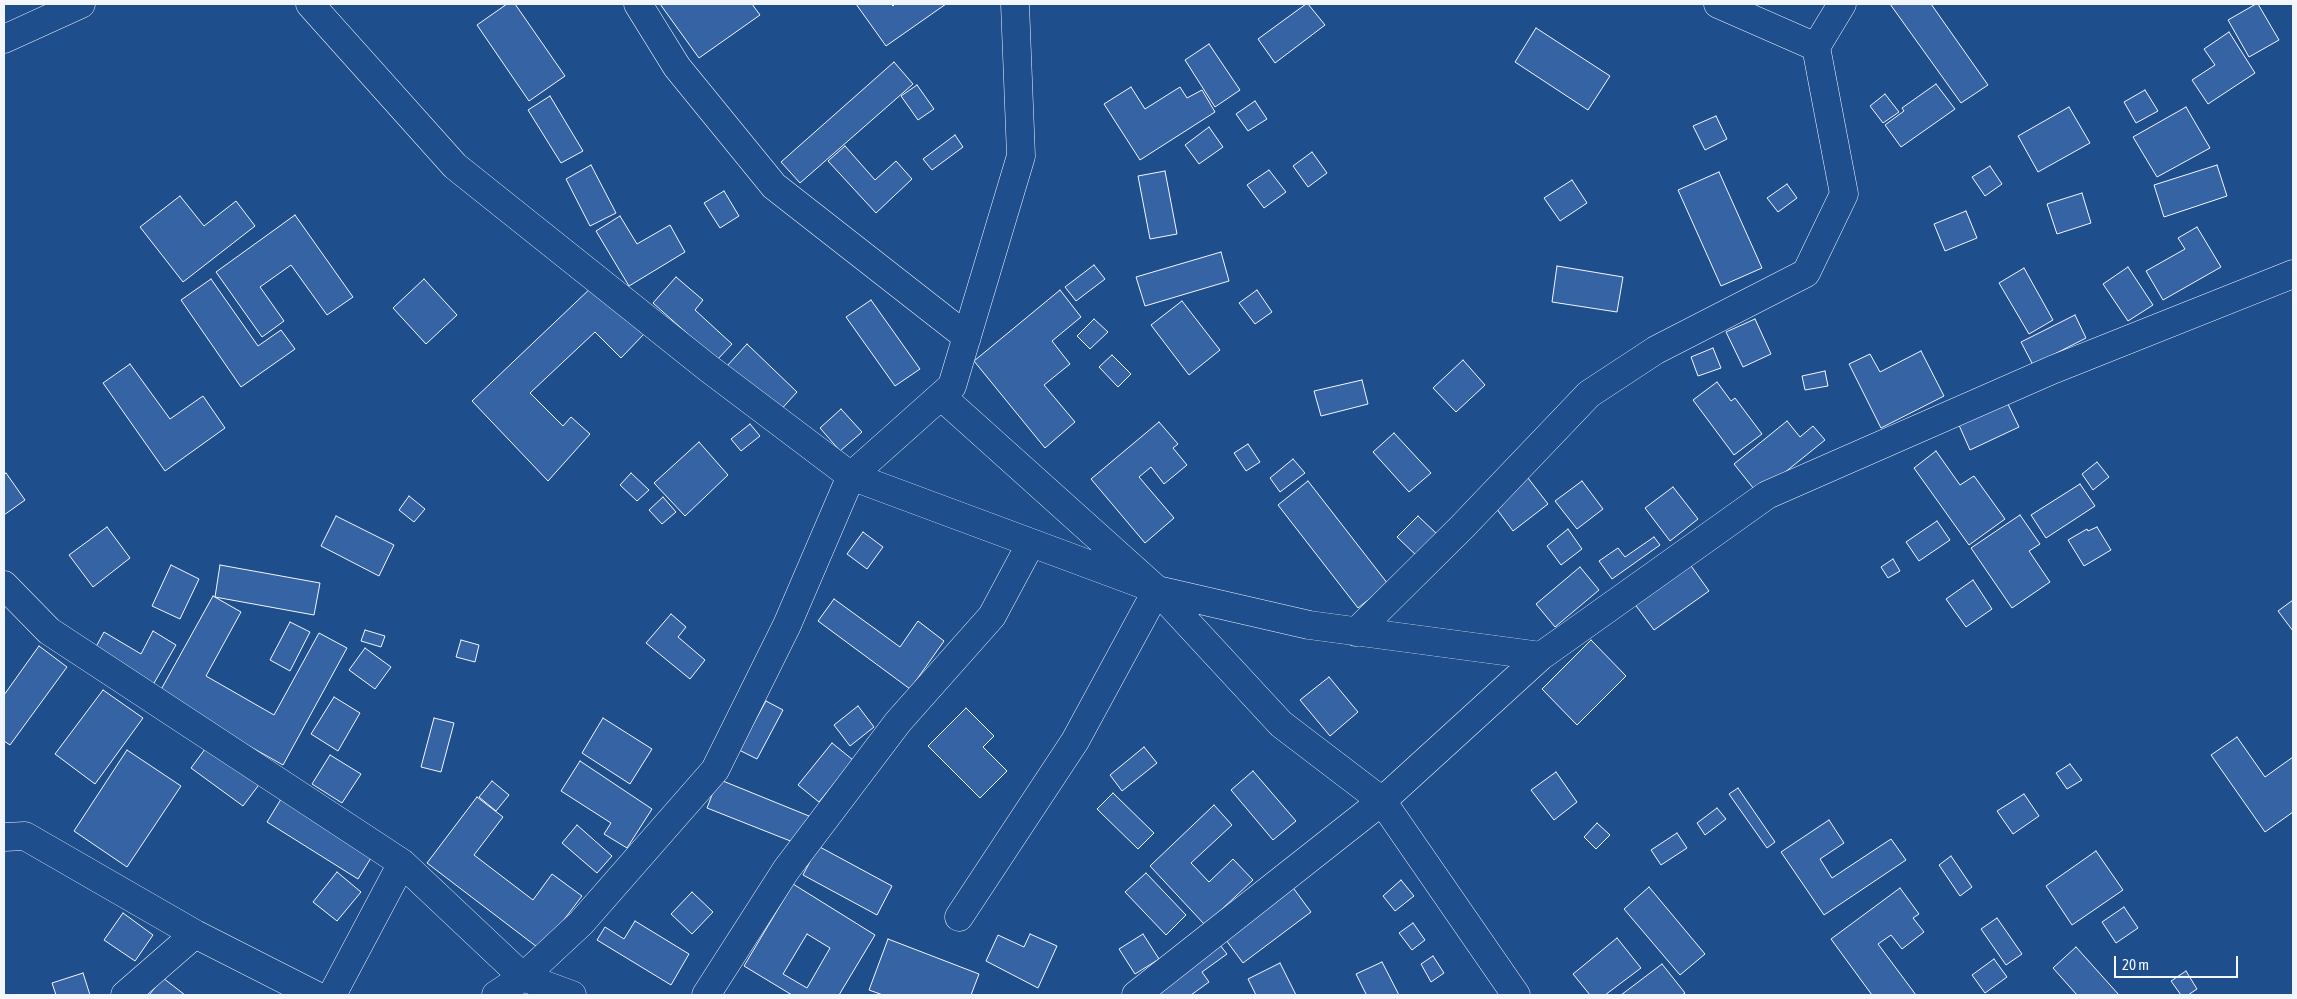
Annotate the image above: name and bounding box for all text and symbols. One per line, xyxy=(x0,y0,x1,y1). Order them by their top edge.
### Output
scale bar xyxy=(2117,946,2241,978)
text: 20 m xyxy=(2122,956,2149,973)

